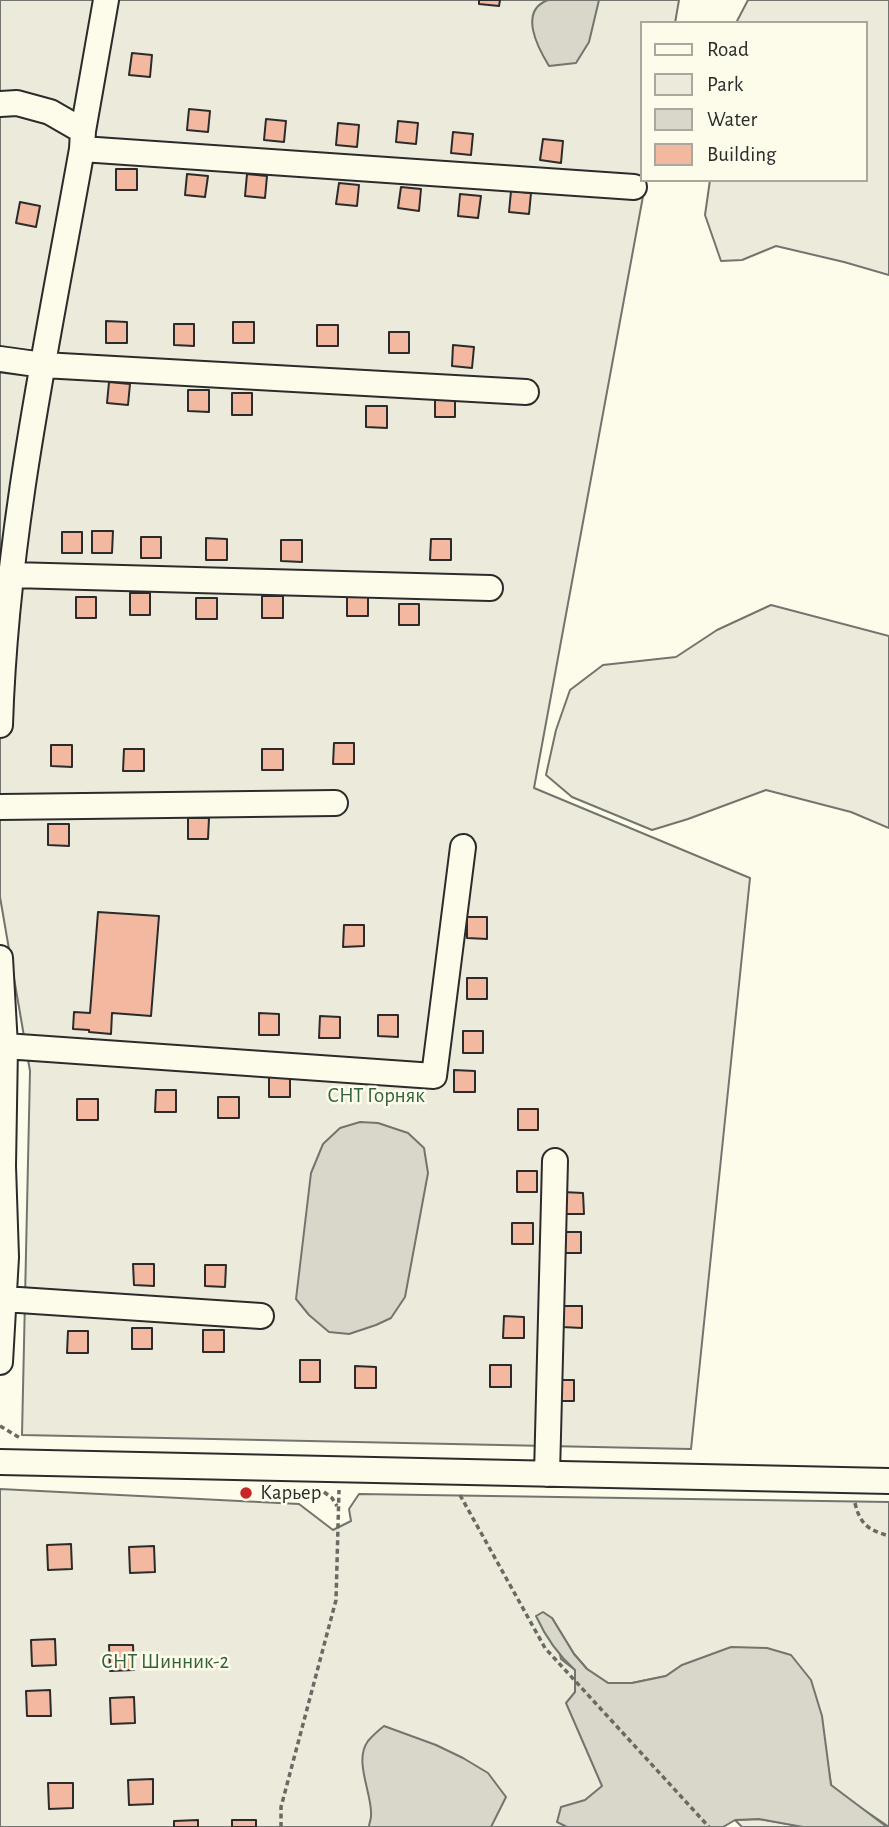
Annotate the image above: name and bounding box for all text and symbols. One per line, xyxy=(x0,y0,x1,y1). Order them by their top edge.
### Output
legend xyxy=(640,21,868,182)
text: Road xyxy=(707,39,749,60)
text: Park xyxy=(707,74,743,95)
text: Water xyxy=(707,109,757,130)
text: Building xyxy=(707,144,776,165)
park label: СНТ Горняк xyxy=(327,1083,425,1109)
place label: Карьер xyxy=(260,1480,321,1506)
marker: Карьер xyxy=(238,1485,254,1501)
park label: СНТ Шинник-2 xyxy=(101,1649,229,1675)

